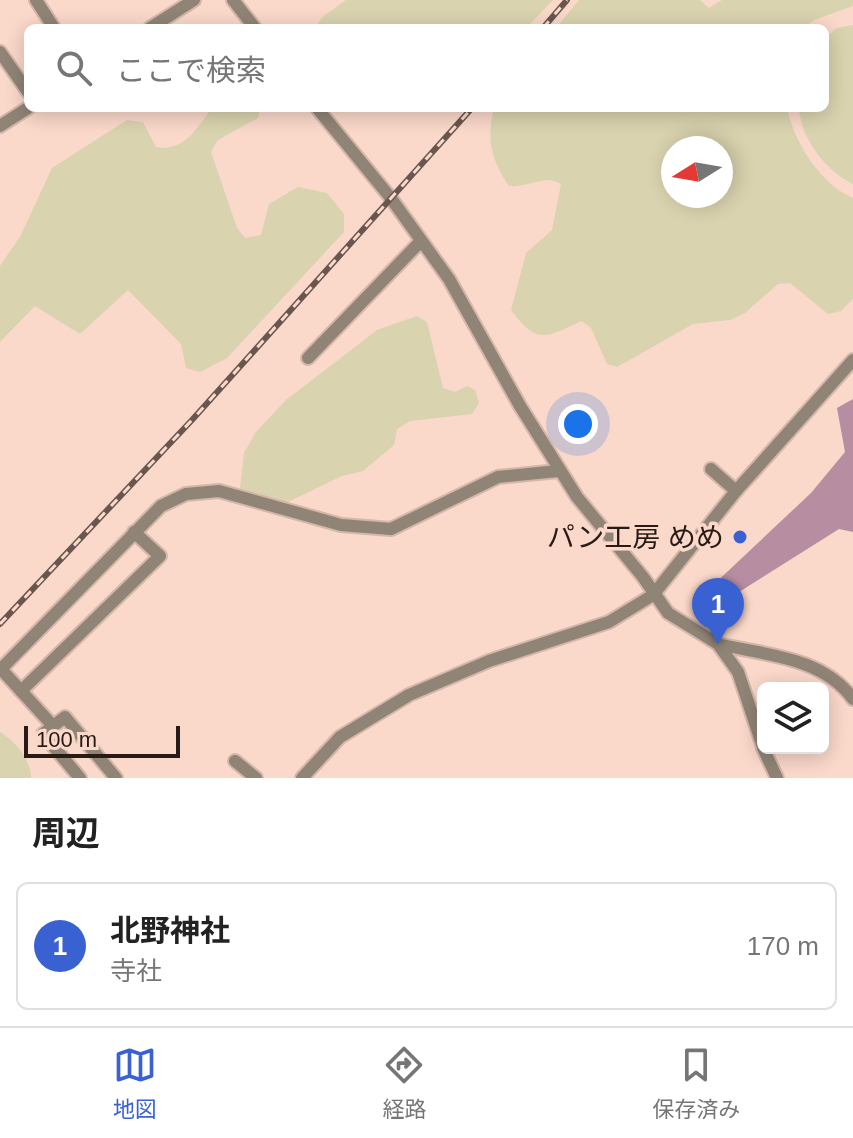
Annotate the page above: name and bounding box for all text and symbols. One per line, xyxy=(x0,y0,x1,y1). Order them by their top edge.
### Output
search box xyxy=(24,24,829,112)
icon: search xyxy=(52,46,96,90)
text: ここで検索 xyxy=(116,54,266,87)
north arrow xyxy=(661,136,733,208)
your location xyxy=(558,404,598,444)
place label: パン工房 めめ xyxy=(547,522,724,553)
marker: パン工房 めめ xyxy=(731,528,749,546)
pin: 1 xyxy=(692,578,744,644)
map controls xyxy=(757,682,829,754)
button: layers xyxy=(757,682,829,754)
scale bar xyxy=(24,722,180,758)
text: 100 m xyxy=(36,727,97,752)
text: 周辺 xyxy=(32,814,100,852)
text: 北野神社 xyxy=(110,914,230,947)
text: 1 xyxy=(53,931,67,961)
text: 170 m xyxy=(747,931,819,961)
text: 寺社 xyxy=(110,956,162,986)
tab: 地図 xyxy=(113,1043,157,1123)
tab: 経路 xyxy=(382,1043,426,1123)
tab: 保存済み xyxy=(652,1043,740,1123)

